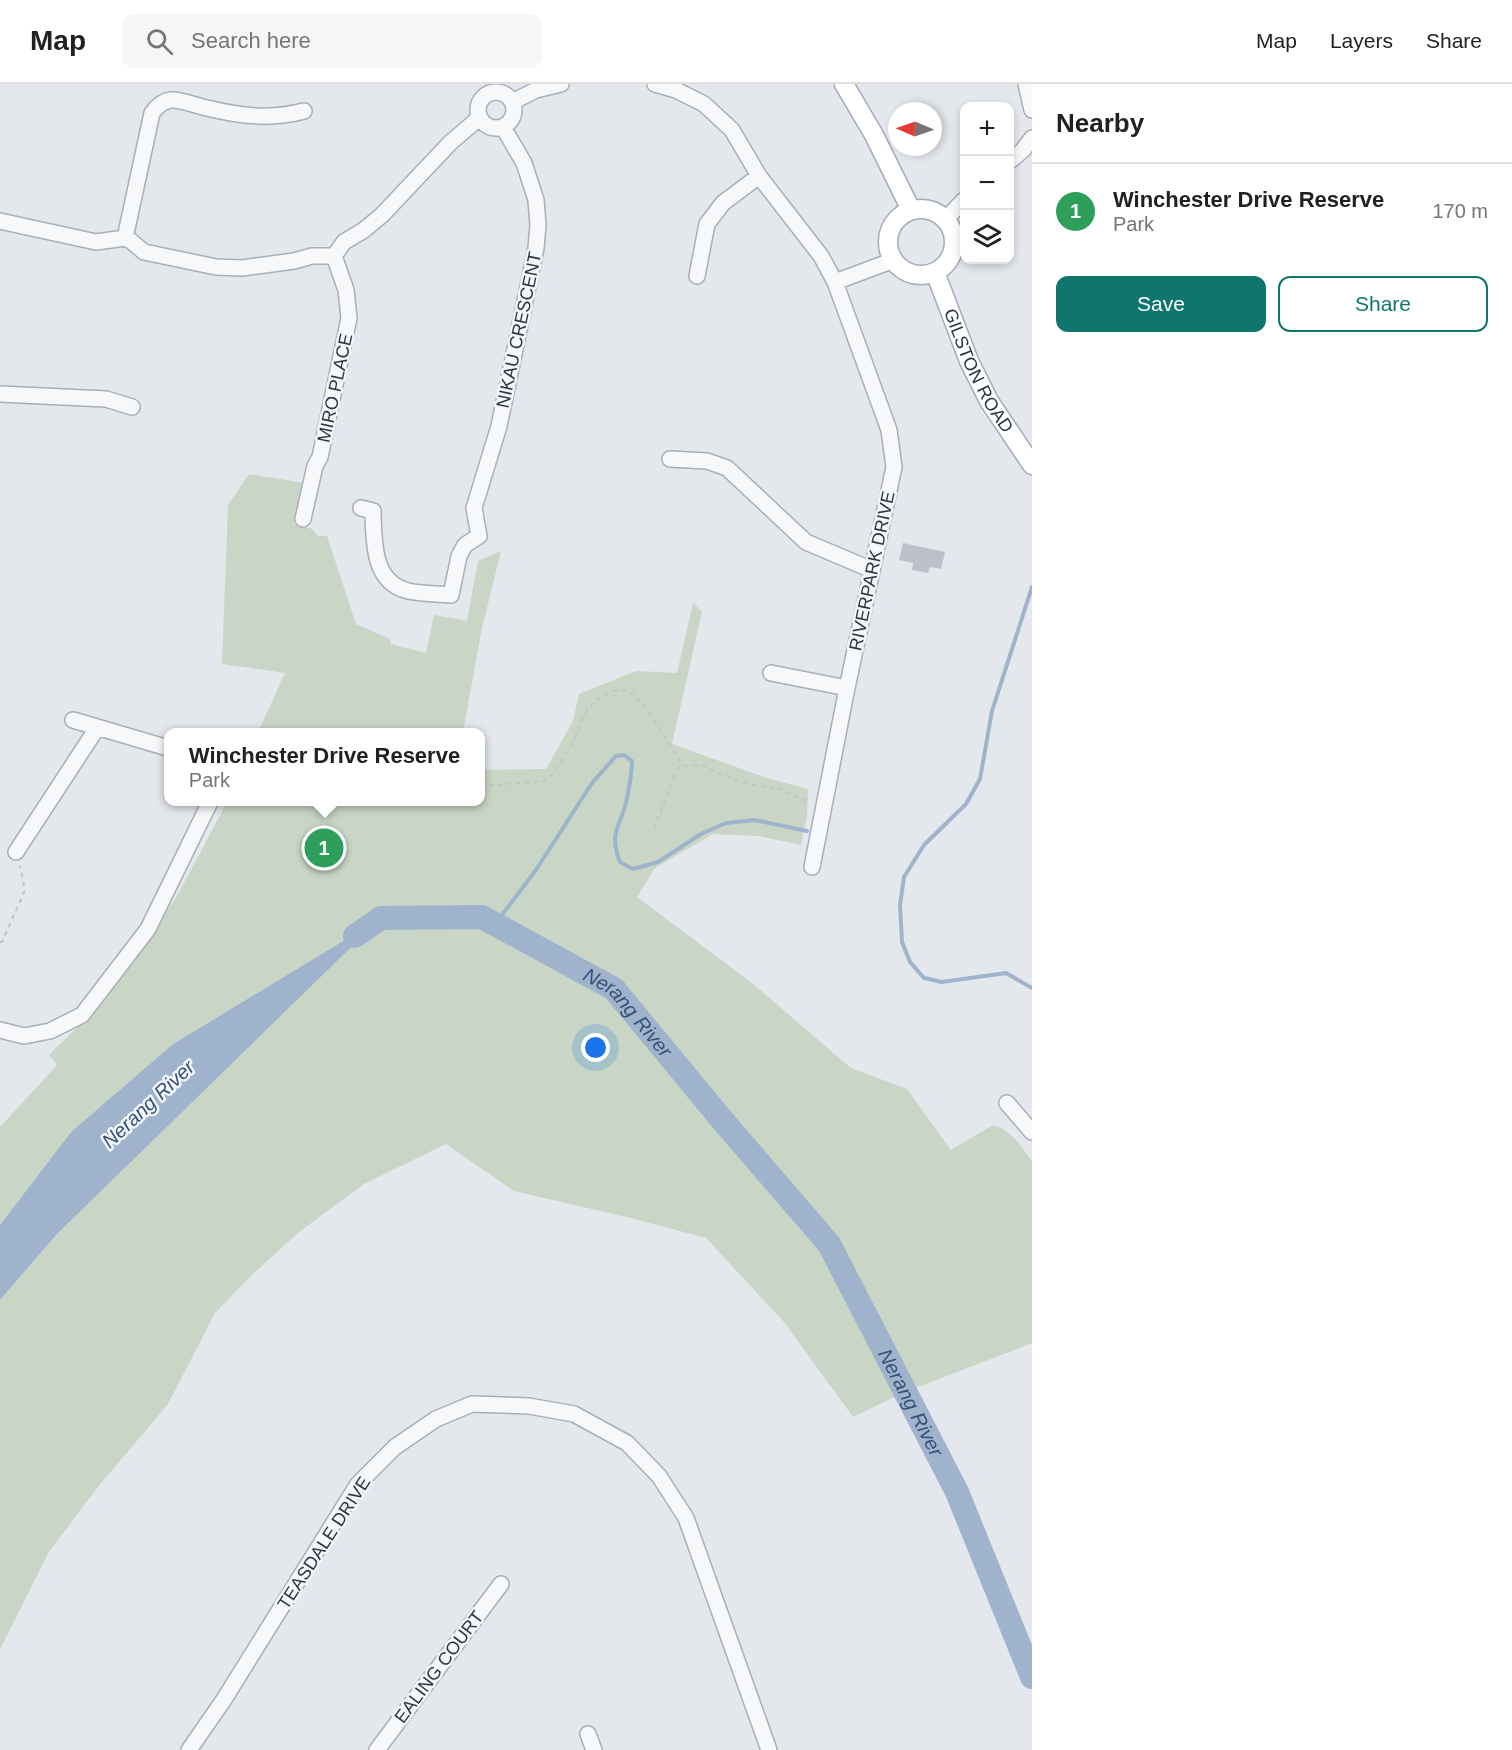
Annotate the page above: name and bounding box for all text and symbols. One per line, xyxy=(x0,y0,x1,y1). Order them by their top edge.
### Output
search box xyxy=(122,14,542,68)
text: Map xyxy=(30,25,86,56)
icon: search xyxy=(143,25,176,58)
text: Search here xyxy=(191,28,311,53)
text: Map xyxy=(1256,29,1297,52)
text: Layers xyxy=(1330,29,1393,52)
text: Share xyxy=(1426,29,1482,52)
north arrow xyxy=(888,102,942,156)
map controls xyxy=(960,102,1014,264)
button: + xyxy=(960,102,1014,156)
text: Nearby xyxy=(1056,108,1144,138)
button: − xyxy=(960,156,1014,210)
text: Winchester Drive Reserve xyxy=(1113,187,1384,212)
text: 1 xyxy=(1070,200,1081,222)
text: 170 m xyxy=(1432,200,1488,222)
button: layers xyxy=(960,210,1014,264)
text: Park xyxy=(1113,213,1154,235)
street label: NIKAU CRESCENT xyxy=(493,250,545,410)
button: Save xyxy=(1056,276,1266,332)
button: Share xyxy=(1278,276,1488,332)
street label: GILSTON ROAD xyxy=(940,306,1017,436)
street label: MIRO PLACE xyxy=(314,332,356,444)
street label: RIVERPARK DRIVE xyxy=(845,489,899,653)
popup xyxy=(164,728,485,806)
text: Winchester Drive Reserve xyxy=(189,743,460,768)
text: Park xyxy=(189,769,230,791)
pin: 1 xyxy=(304,826,344,870)
water label: Nerang River xyxy=(580,964,677,1063)
your location xyxy=(581,1033,610,1062)
water label: Nerang River xyxy=(97,1055,200,1152)
water label: Nerang River xyxy=(874,1345,948,1461)
street label: TEASDALE DRIVE xyxy=(274,1473,374,1613)
street label: EALING COURT xyxy=(390,1607,488,1727)

